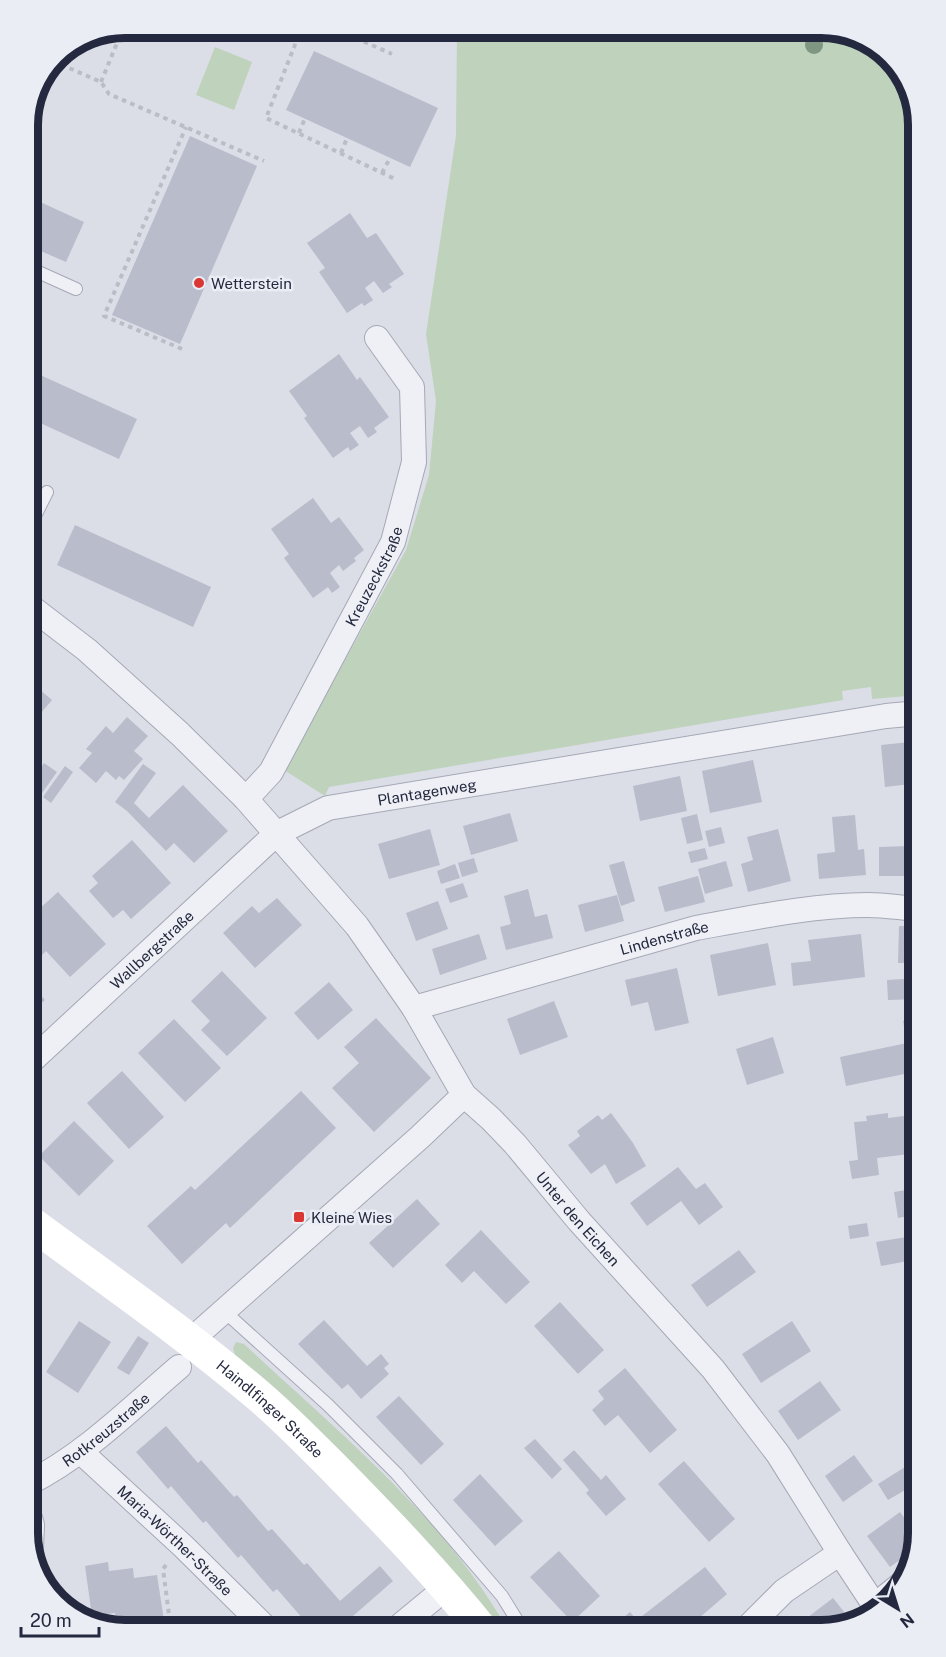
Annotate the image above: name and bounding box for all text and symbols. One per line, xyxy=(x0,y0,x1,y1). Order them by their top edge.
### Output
place label: Wetterstein xyxy=(211,275,292,292)
marker: Wetterstein xyxy=(192,276,206,290)
street label: Kreuzeckstraße xyxy=(341,525,405,629)
street label: Plantagenweg xyxy=(376,775,478,808)
street label: Wallbergstraße xyxy=(106,907,197,992)
street label: Lindenstraße xyxy=(618,917,710,958)
street label: Unter den Eichen xyxy=(533,1168,624,1269)
place label: Kleine Wies xyxy=(311,1209,392,1226)
marker: Kleine Wies xyxy=(292,1210,306,1224)
street label: Haindlfinger Straße xyxy=(213,1356,327,1461)
street label: Rotkreuzstraße xyxy=(59,1389,152,1470)
street label: Maria-Wörther-Straße xyxy=(114,1482,236,1599)
north arrow xyxy=(868,1579,928,1639)
scale bar xyxy=(21,1600,99,1638)
text: N xyxy=(896,1609,918,1632)
text: 20 m xyxy=(30,1610,72,1631)

